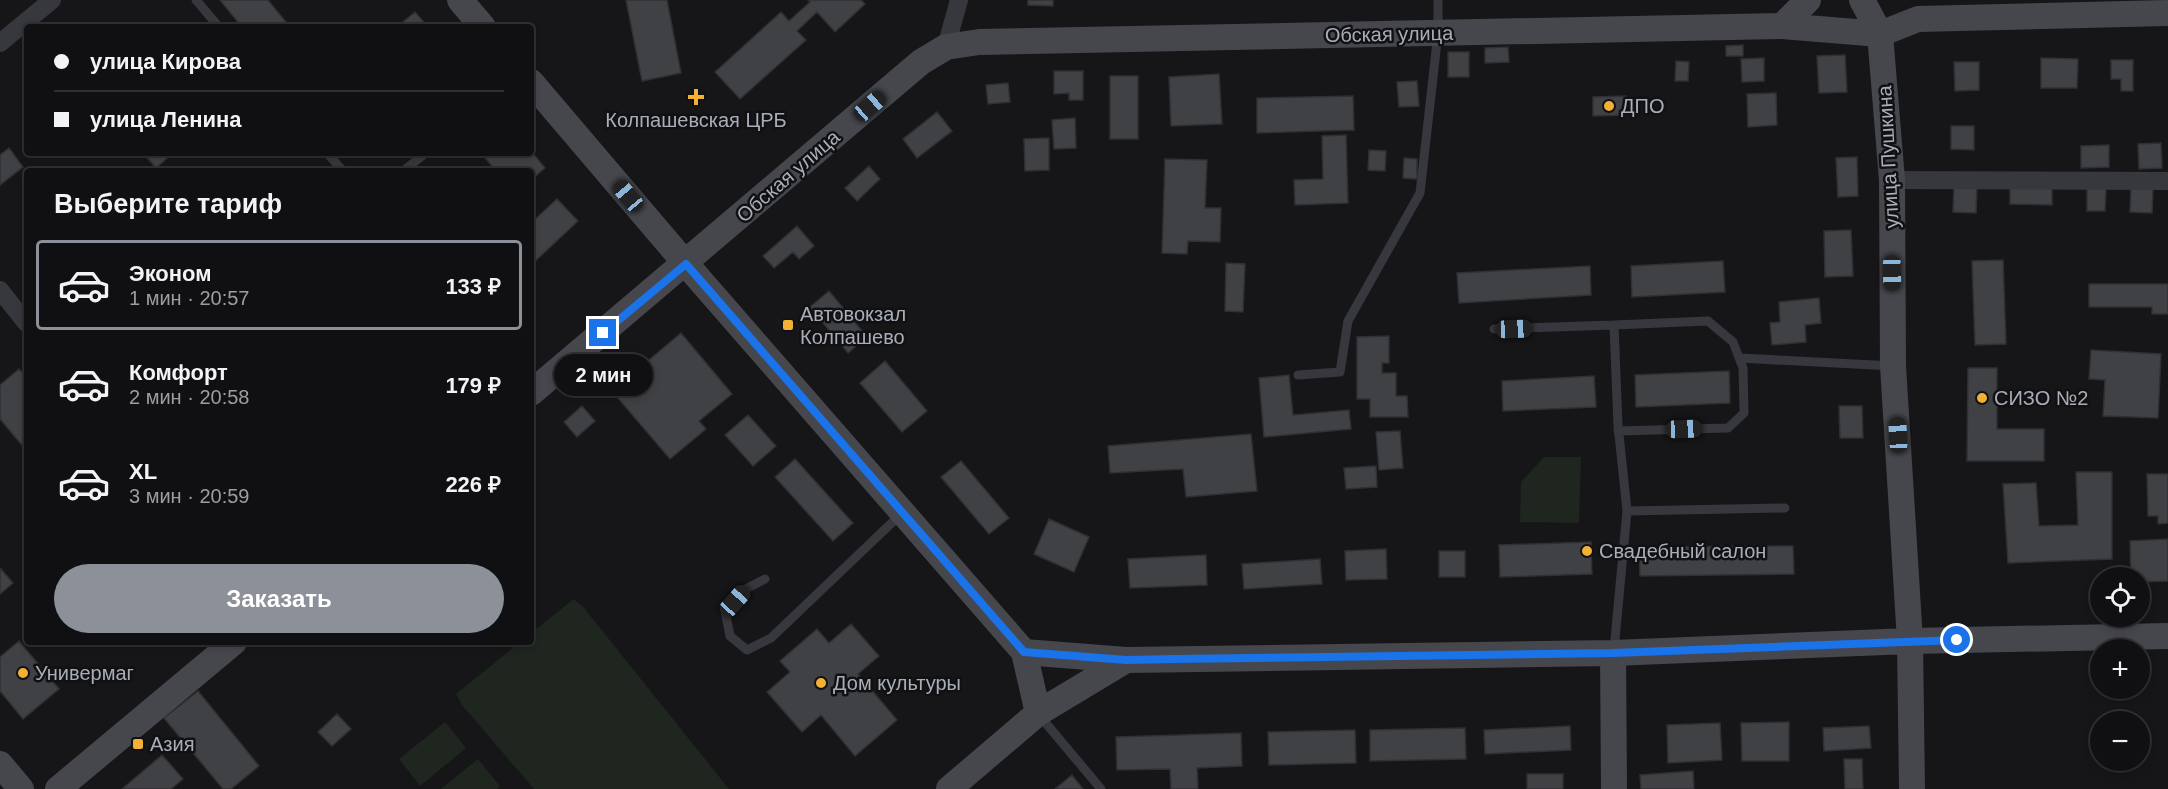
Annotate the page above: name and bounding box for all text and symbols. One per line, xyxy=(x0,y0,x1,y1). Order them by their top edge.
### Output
street label: Обская улица xyxy=(1325,22,1454,46)
text: улица Кирова xyxy=(90,49,241,74)
street label: улица Пушкина xyxy=(1873,84,1903,229)
car xyxy=(851,87,889,125)
marker: Колпашевская ЦРБ xyxy=(687,88,705,106)
place label: ДПО xyxy=(1621,95,1664,117)
marker: ДПО xyxy=(1602,99,1616,113)
text: улица Ленина xyxy=(90,107,242,132)
place label: Колпашевская ЦРБ xyxy=(605,109,787,131)
street label: Обская улица xyxy=(732,125,844,226)
car xyxy=(610,176,646,216)
text: Выберите тариф xyxy=(54,189,282,219)
car xyxy=(1883,255,1901,291)
icon: car xyxy=(57,258,111,312)
text: Эконом xyxy=(129,261,212,286)
text: 133 ₽ xyxy=(445,274,501,299)
text: 1 мин · 20:57 xyxy=(129,287,249,309)
place label: Автовокзал Колпашево xyxy=(800,303,906,348)
marker: Автовокзал Колпашево xyxy=(781,318,795,332)
route end xyxy=(589,319,616,346)
car xyxy=(1496,319,1532,339)
callout: 2 мин xyxy=(554,354,652,396)
icon: car xyxy=(57,357,111,411)
text: Комфорт xyxy=(129,360,228,385)
text: 2 мин xyxy=(576,364,631,386)
text: 179 ₽ xyxy=(445,373,501,398)
text: 2 мин · 20:58 xyxy=(129,386,249,408)
place label: СИЗО №2 xyxy=(1994,387,2088,409)
marker: СИЗО №2 xyxy=(1975,391,1989,405)
car xyxy=(1888,417,1908,453)
car xyxy=(1666,419,1702,439)
icon: car xyxy=(57,456,111,510)
text: XL xyxy=(129,459,157,484)
text: 226 ₽ xyxy=(445,472,501,497)
text: 3 мин · 20:59 xyxy=(129,485,249,507)
place label: Свадебный салон xyxy=(1599,540,1766,562)
marker: Свадебный салон xyxy=(1580,544,1594,558)
button: Заказать xyxy=(54,564,504,633)
map controls xyxy=(2090,567,2150,771)
button: locate xyxy=(2090,567,2150,627)
car xyxy=(716,582,754,620)
route start xyxy=(1943,626,1970,653)
button: + xyxy=(2090,639,2150,699)
place label: Универмаг xyxy=(35,662,134,684)
marker: Универмаг xyxy=(16,666,30,680)
place label: Дом культуры xyxy=(833,672,961,694)
marker: Дом культуры xyxy=(814,676,828,690)
button: − xyxy=(2090,711,2150,771)
place label: Азия xyxy=(150,733,195,755)
marker: Азия xyxy=(131,737,145,751)

